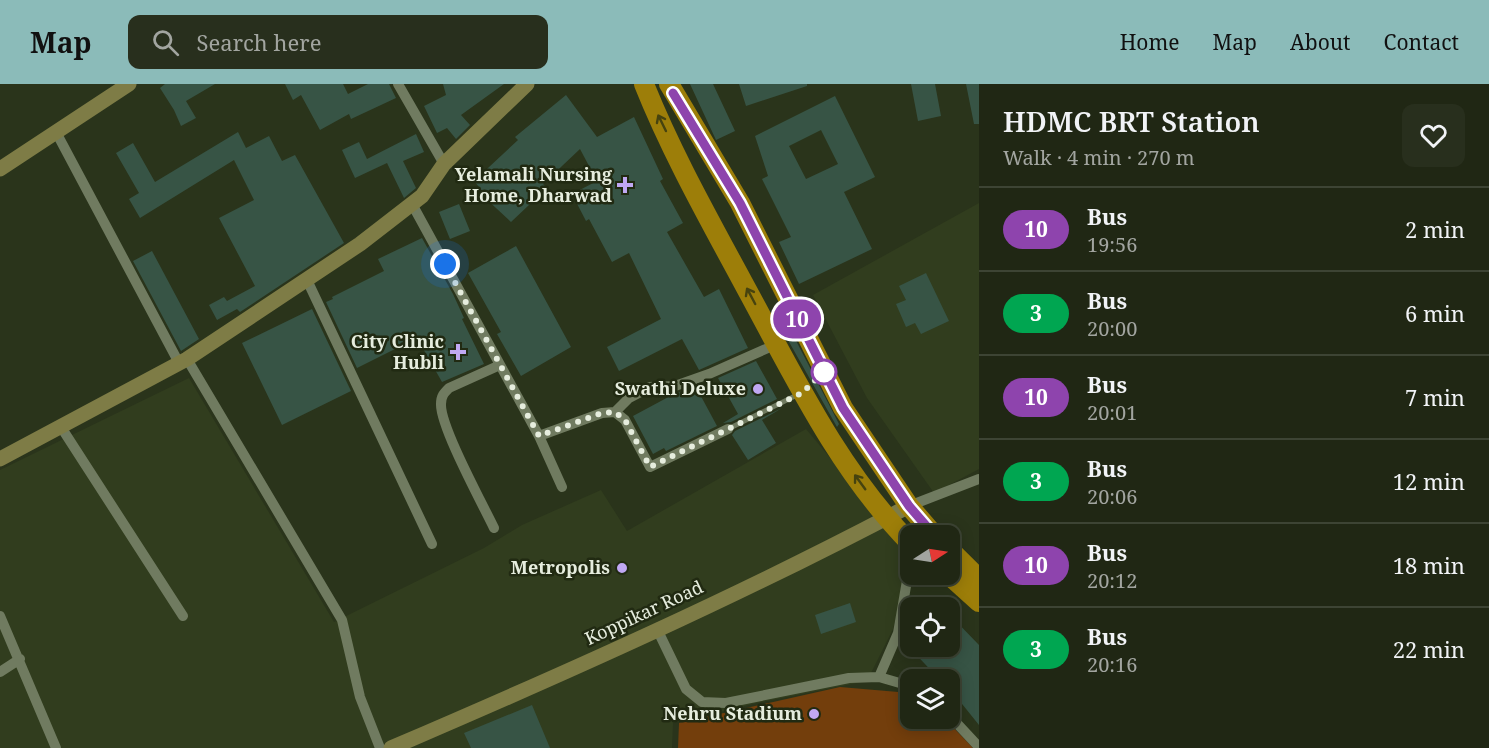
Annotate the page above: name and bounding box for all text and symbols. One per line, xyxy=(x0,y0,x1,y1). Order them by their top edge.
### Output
search box xyxy=(128,15,548,69)
text: Map xyxy=(30,23,92,61)
icon: search xyxy=(149,26,182,59)
text: Search here xyxy=(197,27,321,57)
text: Home xyxy=(1120,28,1180,56)
text: Map xyxy=(1213,28,1257,56)
text: About xyxy=(1290,28,1351,56)
text: Contact xyxy=(1384,28,1459,56)
text: HDMC BRT Station xyxy=(1003,102,1260,140)
button: heart xyxy=(1402,104,1465,167)
one-way arrow xyxy=(655,114,667,132)
text: Walk · 4 min · 270 m xyxy=(1003,144,1195,171)
place label: Yelamali Nursing Home, Dharwad xyxy=(455,162,613,207)
marker: Yelamali Nursing Home, Dharwad xyxy=(616,176,634,194)
text: Bus xyxy=(1087,201,1127,231)
text: 2 min xyxy=(1405,214,1465,244)
text: 10 xyxy=(1024,215,1048,243)
text: 19:56 xyxy=(1087,231,1137,258)
your location xyxy=(430,249,460,279)
text: Bus xyxy=(1087,285,1127,315)
one-way arrow xyxy=(745,288,756,306)
text: 6 min xyxy=(1405,298,1465,328)
text: 3 xyxy=(1030,299,1042,327)
line badge: 10 xyxy=(770,300,824,338)
text: 10 xyxy=(785,305,809,333)
text: 20:00 xyxy=(1087,315,1137,342)
place label: City Clinic Hubli xyxy=(351,329,445,374)
marker: City Clinic Hubli xyxy=(449,343,467,361)
unlabelled marker xyxy=(811,359,837,385)
text: Bus xyxy=(1087,369,1127,399)
place label: Swathi Deluxe xyxy=(615,376,746,400)
marker: Swathi Deluxe xyxy=(751,382,765,396)
text: 7 min xyxy=(1405,382,1465,412)
text: 10 xyxy=(1024,383,1048,411)
text: 20:01 xyxy=(1087,399,1137,426)
text: Bus xyxy=(1087,453,1127,483)
text: 12 min xyxy=(1393,466,1465,496)
text: 3 xyxy=(1030,467,1042,495)
one-way arrow xyxy=(854,475,866,491)
text: 20:06 xyxy=(1087,483,1137,510)
north arrow xyxy=(900,525,960,585)
map controls xyxy=(900,525,960,729)
text: Bus xyxy=(1087,537,1127,567)
text: 18 min xyxy=(1393,550,1465,580)
text: 10 xyxy=(1024,551,1048,579)
place label: Metropolis xyxy=(511,555,610,579)
marker: Metropolis xyxy=(615,561,629,575)
text: 20:12 xyxy=(1087,567,1137,594)
street label: Koppikar Road xyxy=(581,574,707,650)
button: locate xyxy=(900,597,960,657)
text: Bus xyxy=(1087,621,1127,651)
text: 22 min xyxy=(1393,634,1465,664)
text: 3 xyxy=(1030,635,1042,663)
text: 20:16 xyxy=(1087,651,1137,678)
button: layers xyxy=(900,669,960,729)
place label: Nehru Stadium xyxy=(663,701,802,725)
marker: Nehru Stadium xyxy=(807,707,821,721)

